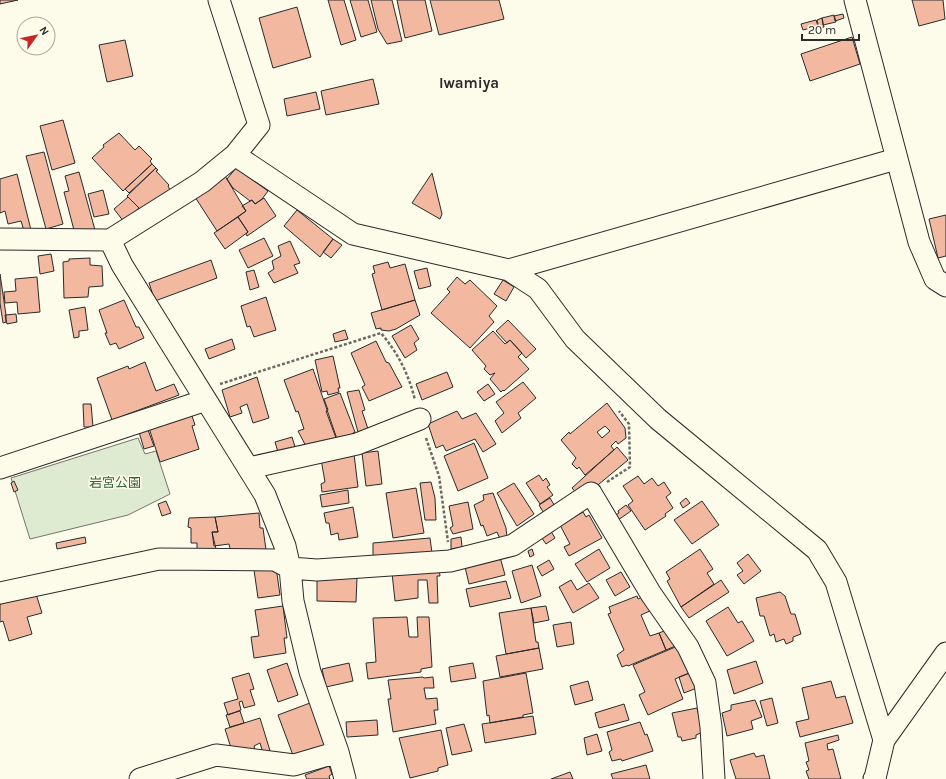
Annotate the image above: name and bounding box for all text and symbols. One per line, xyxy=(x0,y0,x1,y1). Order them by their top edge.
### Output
north arrow xyxy=(16,16,56,56)
scale bar xyxy=(802,16,859,42)
text: 20 m xyxy=(808,23,836,37)
text: N xyxy=(36,24,52,38)
district label: Iwamiya xyxy=(439,74,499,92)
park label: 岩宮公園 xyxy=(89,475,141,490)

